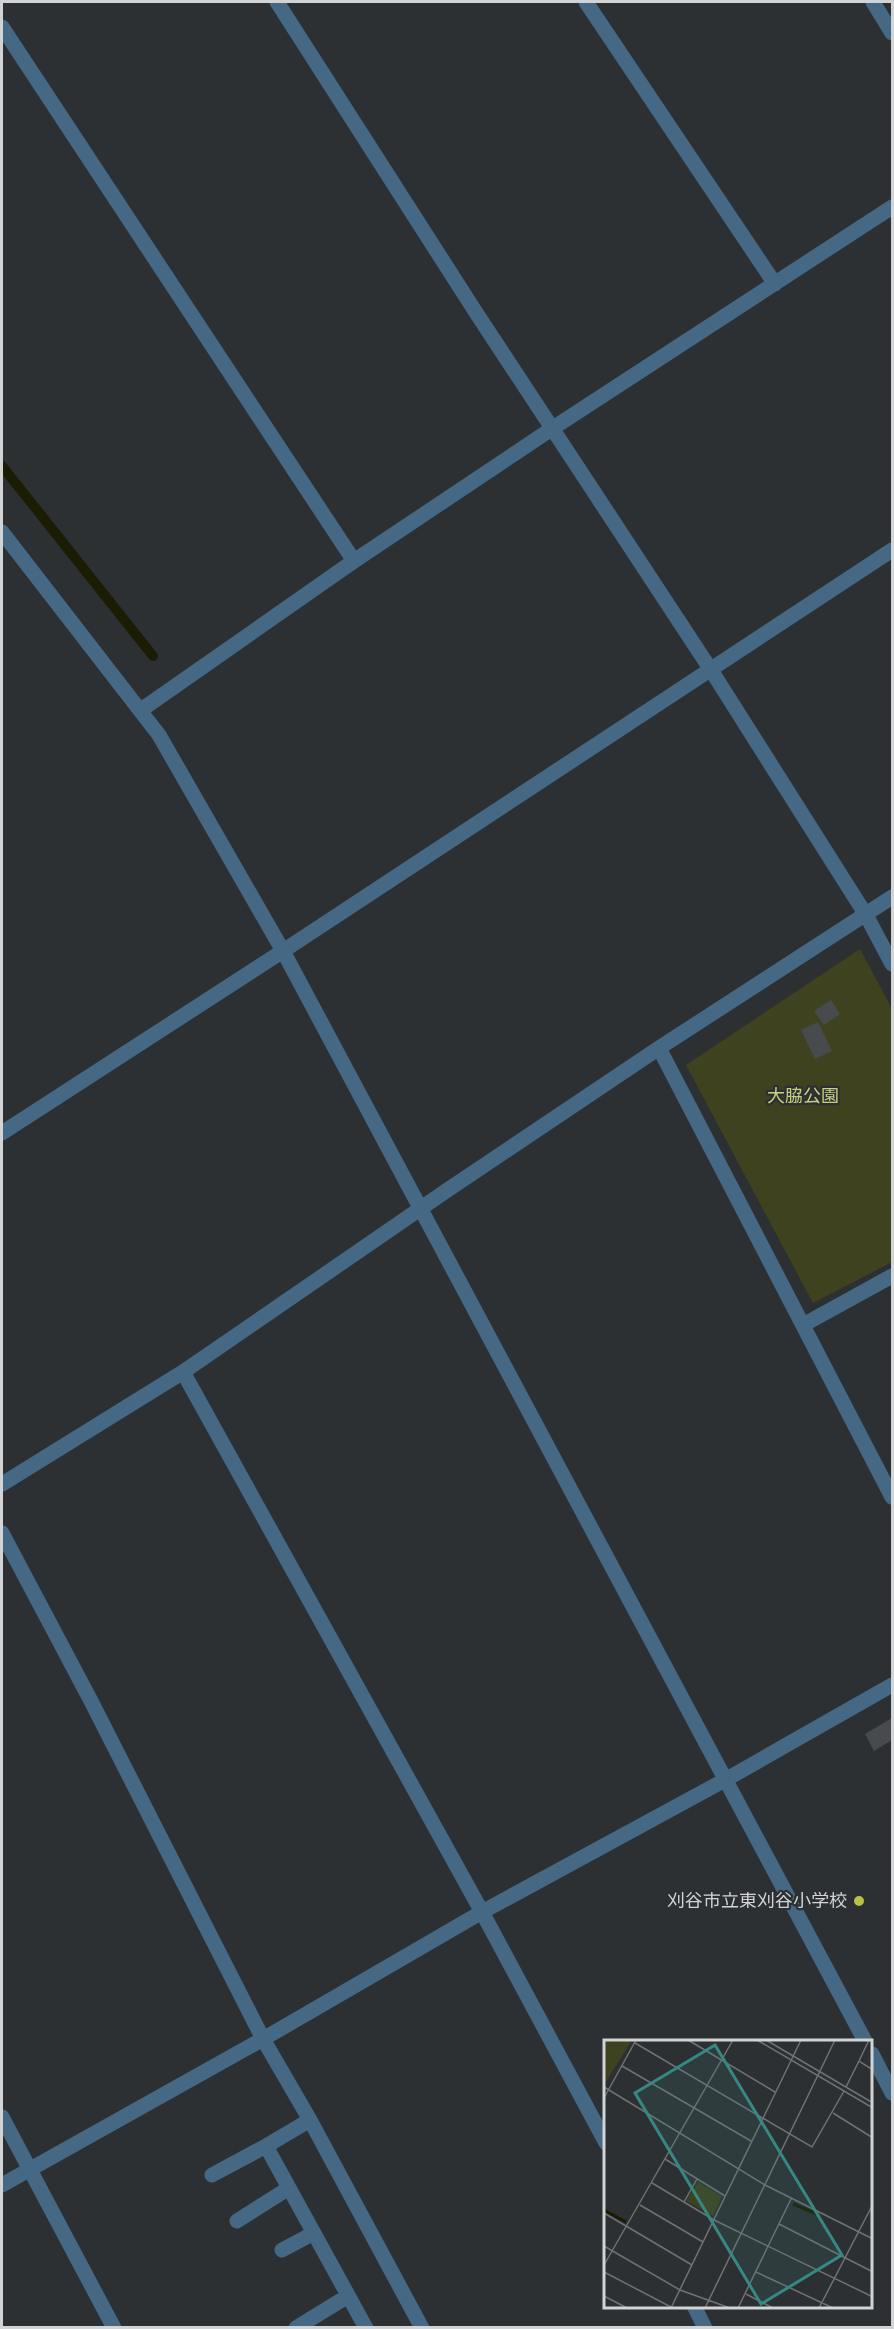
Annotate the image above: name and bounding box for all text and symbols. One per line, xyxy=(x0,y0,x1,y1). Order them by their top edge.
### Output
park label: 大脇公園 xyxy=(767,1084,839,1106)
place label: 刈谷市立東刈谷小学校 xyxy=(667,1889,847,1911)
marker: 刈谷市立東刈谷小学校 xyxy=(852,1894,866,1908)
inset map xyxy=(604,2040,873,2308)

